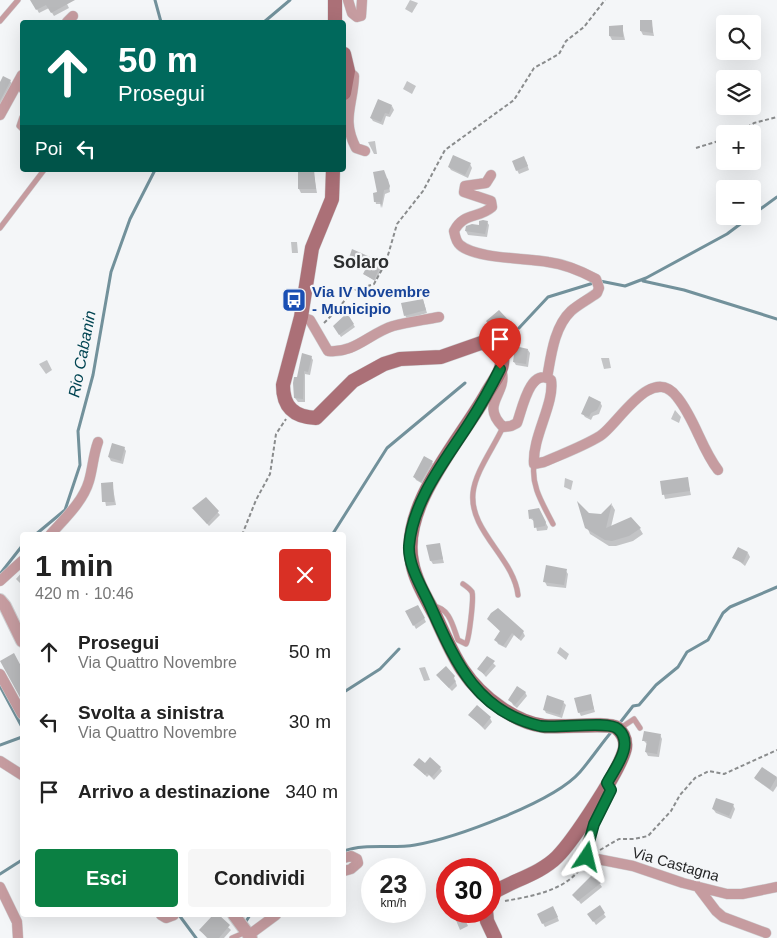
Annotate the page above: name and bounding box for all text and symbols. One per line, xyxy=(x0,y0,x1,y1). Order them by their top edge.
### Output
map controls xyxy=(716,15,761,225)
button: search xyxy=(716,15,761,60)
icon: ahead xyxy=(35,40,100,105)
text: 50 m xyxy=(118,40,198,79)
button: layers xyxy=(716,70,761,115)
text: Prosegui xyxy=(118,81,205,106)
button: + xyxy=(716,125,761,170)
icon: left xyxy=(72,135,100,163)
text: Poi xyxy=(35,138,62,159)
button: − xyxy=(716,180,761,225)
district label: Solaro xyxy=(333,252,389,272)
place label: Via IV Novembre - Municipio xyxy=(312,283,430,317)
bus stop icon: Via IV Novembre - Municipio xyxy=(281,287,307,313)
water label: Rio Cabanin xyxy=(65,309,99,399)
pin xyxy=(479,318,521,369)
icon: arrive xyxy=(486,325,514,353)
text: 1 min xyxy=(35,549,113,582)
button: close xyxy=(279,549,331,601)
text: 420 m · 10:46 xyxy=(35,585,134,602)
text: Prosegui xyxy=(78,632,159,653)
icon: ahead xyxy=(35,638,63,666)
text: 50 m xyxy=(289,641,331,662)
text: Via Quattro Novembre xyxy=(78,654,237,671)
text: Svolta a sinistra xyxy=(78,702,224,723)
icon: left xyxy=(35,708,63,736)
text: 30 m xyxy=(289,711,331,732)
text: Via Quattro Novembre xyxy=(78,724,237,741)
icon: arrive xyxy=(35,778,63,806)
text: Arrivo a destinazione xyxy=(78,781,270,802)
text: 340 m xyxy=(285,781,338,802)
position arrow xyxy=(560,830,612,882)
street label: Via Castagna xyxy=(630,843,722,885)
button: Esci xyxy=(35,849,178,907)
button: Condividi xyxy=(188,849,331,907)
speed limit sign: 30 xyxy=(436,858,501,923)
text: 23 xyxy=(380,870,407,898)
text: km/h xyxy=(380,896,407,910)

